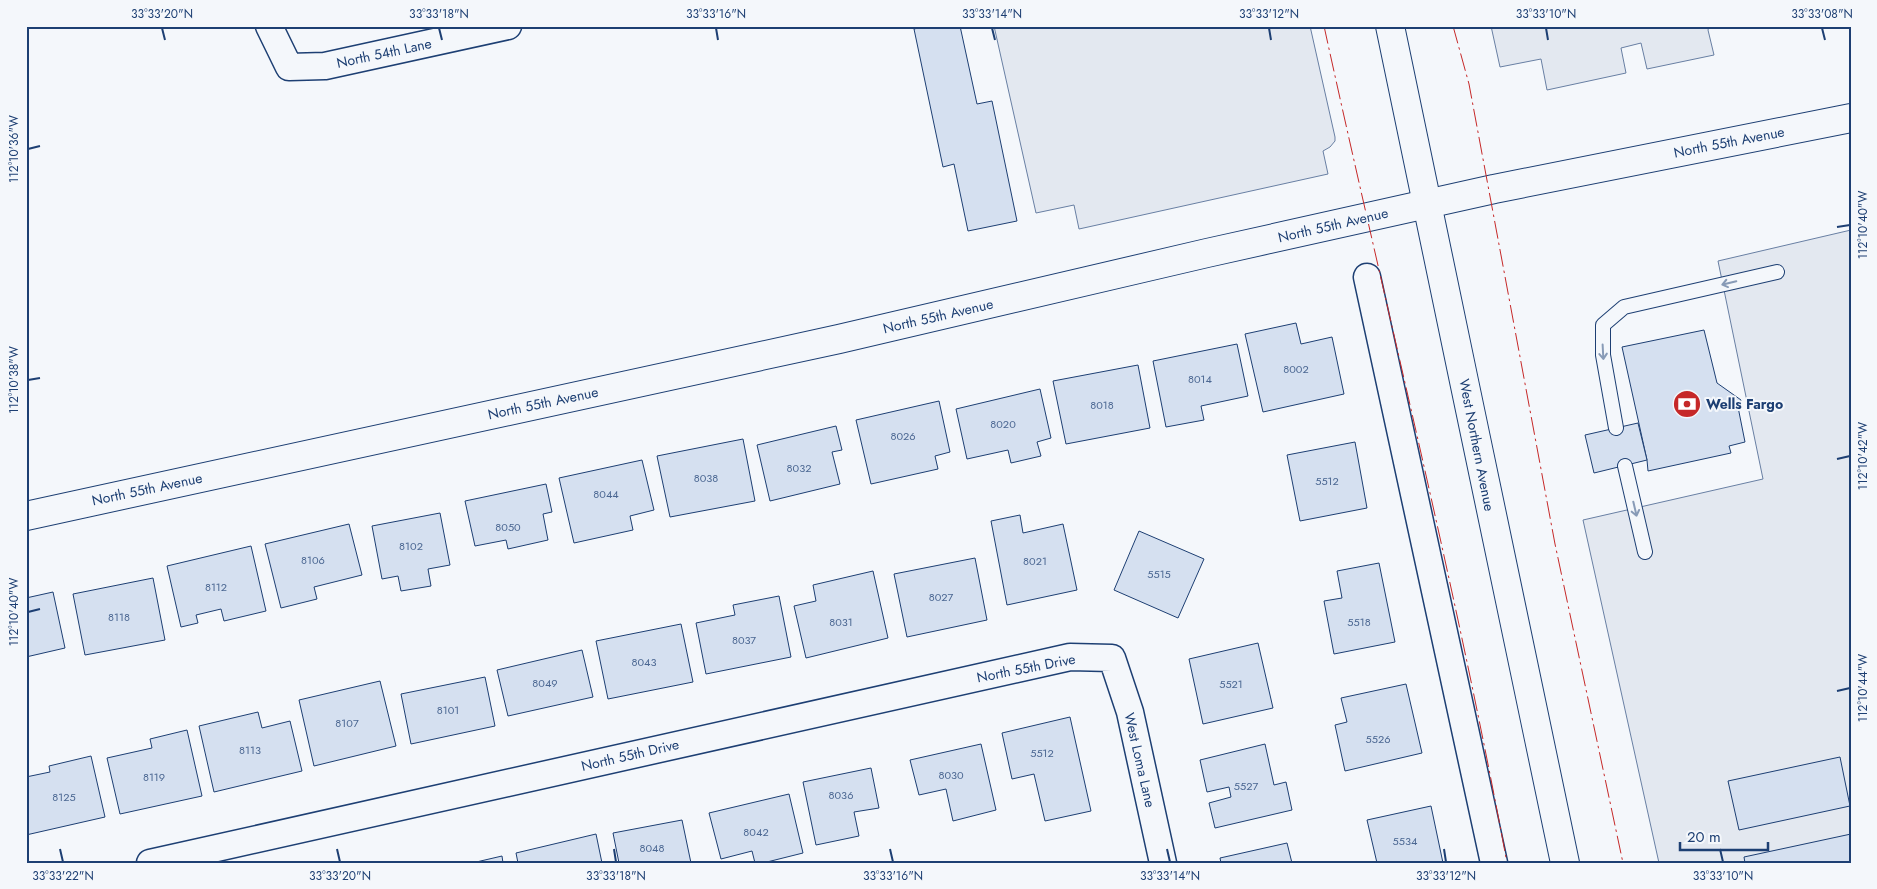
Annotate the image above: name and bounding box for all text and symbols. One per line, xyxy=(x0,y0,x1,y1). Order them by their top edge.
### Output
text: 33°33'20"N xyxy=(131,5,193,23)
text: 33°33'18"N xyxy=(409,5,469,23)
text: 33°33'16"N xyxy=(686,5,746,23)
text: 33°33'14"N xyxy=(962,5,1022,23)
text: 33°33'12"N xyxy=(1239,5,1299,23)
text: 33°33'10"N xyxy=(1516,5,1576,23)
text: 33°33'08"N xyxy=(1791,5,1853,23)
street label: North 54th Lane xyxy=(335,33,433,73)
text: 112°10'36"W xyxy=(5,115,23,183)
street label: North 55th Avenue xyxy=(1672,121,1786,163)
text: 112°10'40"W xyxy=(1854,191,1872,259)
street label: North 55th Avenue xyxy=(1276,203,1390,247)
one-way arrow xyxy=(1722,279,1738,288)
street label: North 55th Avenue xyxy=(881,294,995,338)
one-way arrow xyxy=(1599,344,1608,360)
text: 112°10'38"W xyxy=(5,346,23,414)
house number: 8002 xyxy=(1283,361,1309,377)
house number: 8014 xyxy=(1188,371,1213,387)
street label: West Northern Avenue xyxy=(1454,377,1500,513)
street label: North 55th Avenue xyxy=(486,382,600,424)
bank icon: Wells Fargo xyxy=(1672,389,1702,419)
place label: Wells Fargo xyxy=(1706,394,1783,414)
house number: 8018 xyxy=(1090,397,1114,413)
house number: 8020 xyxy=(990,416,1016,432)
text: 112°10'42"W xyxy=(1854,422,1872,490)
house number: 8026 xyxy=(890,428,916,444)
house number: 8032 xyxy=(787,460,811,476)
street label: North 55th Avenue xyxy=(90,468,204,510)
house number: 8038 xyxy=(694,470,718,486)
house number: 5512 xyxy=(1315,473,1339,489)
house number: 8044 xyxy=(593,486,619,502)
one-way arrow xyxy=(1631,501,1640,517)
house number: 8050 xyxy=(495,519,521,535)
house number: 8102 xyxy=(399,538,423,554)
house number: 8106 xyxy=(301,552,325,568)
house number: 8021 xyxy=(1023,553,1047,569)
house number: 5515 xyxy=(1147,566,1171,582)
text: 112°10'40"W xyxy=(5,578,23,646)
house number: 8112 xyxy=(205,579,227,595)
house number: 8027 xyxy=(929,589,954,605)
house number: 8118 xyxy=(108,609,130,625)
house number: 8031 xyxy=(829,614,853,630)
house number: 5518 xyxy=(1347,614,1371,630)
house number: 8037 xyxy=(732,632,756,648)
street label: North 55th Drive xyxy=(975,649,1077,687)
house number: 8043 xyxy=(631,654,657,670)
text: 112°10'44"W xyxy=(1854,654,1872,722)
house number: 8049 xyxy=(532,675,558,691)
house number: 5521 xyxy=(1219,676,1243,692)
house number: 8101 xyxy=(437,702,459,718)
street label: West Loma Lane xyxy=(1119,711,1161,809)
house number: 8107 xyxy=(335,715,359,731)
house number: 5526 xyxy=(1365,731,1391,747)
street label: North 55th Drive xyxy=(579,734,681,776)
house number: 8113 xyxy=(239,742,261,758)
house number: 5512 xyxy=(1030,745,1054,761)
house number: 8030 xyxy=(938,767,964,783)
house number: 8119 xyxy=(143,769,165,785)
house number: 5527 xyxy=(1234,778,1258,794)
house number: 8036 xyxy=(829,787,853,803)
house number: 8125 xyxy=(52,789,76,805)
scale bar xyxy=(1680,819,1767,851)
house number: 8042 xyxy=(743,824,769,840)
text: 20 m xyxy=(1687,826,1721,848)
house number: 5534 xyxy=(1393,833,1418,849)
house number: 8048 xyxy=(639,840,665,856)
text: 33°33'22"N xyxy=(32,867,94,885)
text: 33°33'20"N xyxy=(309,867,371,885)
text: 33°33'18"N xyxy=(586,867,646,885)
text: 33°33'16"N xyxy=(863,867,923,885)
text: 33°33'14"N xyxy=(1140,867,1200,885)
text: 33°33'12"N xyxy=(1416,867,1476,885)
text: 33°33'10"N xyxy=(1693,867,1753,885)

